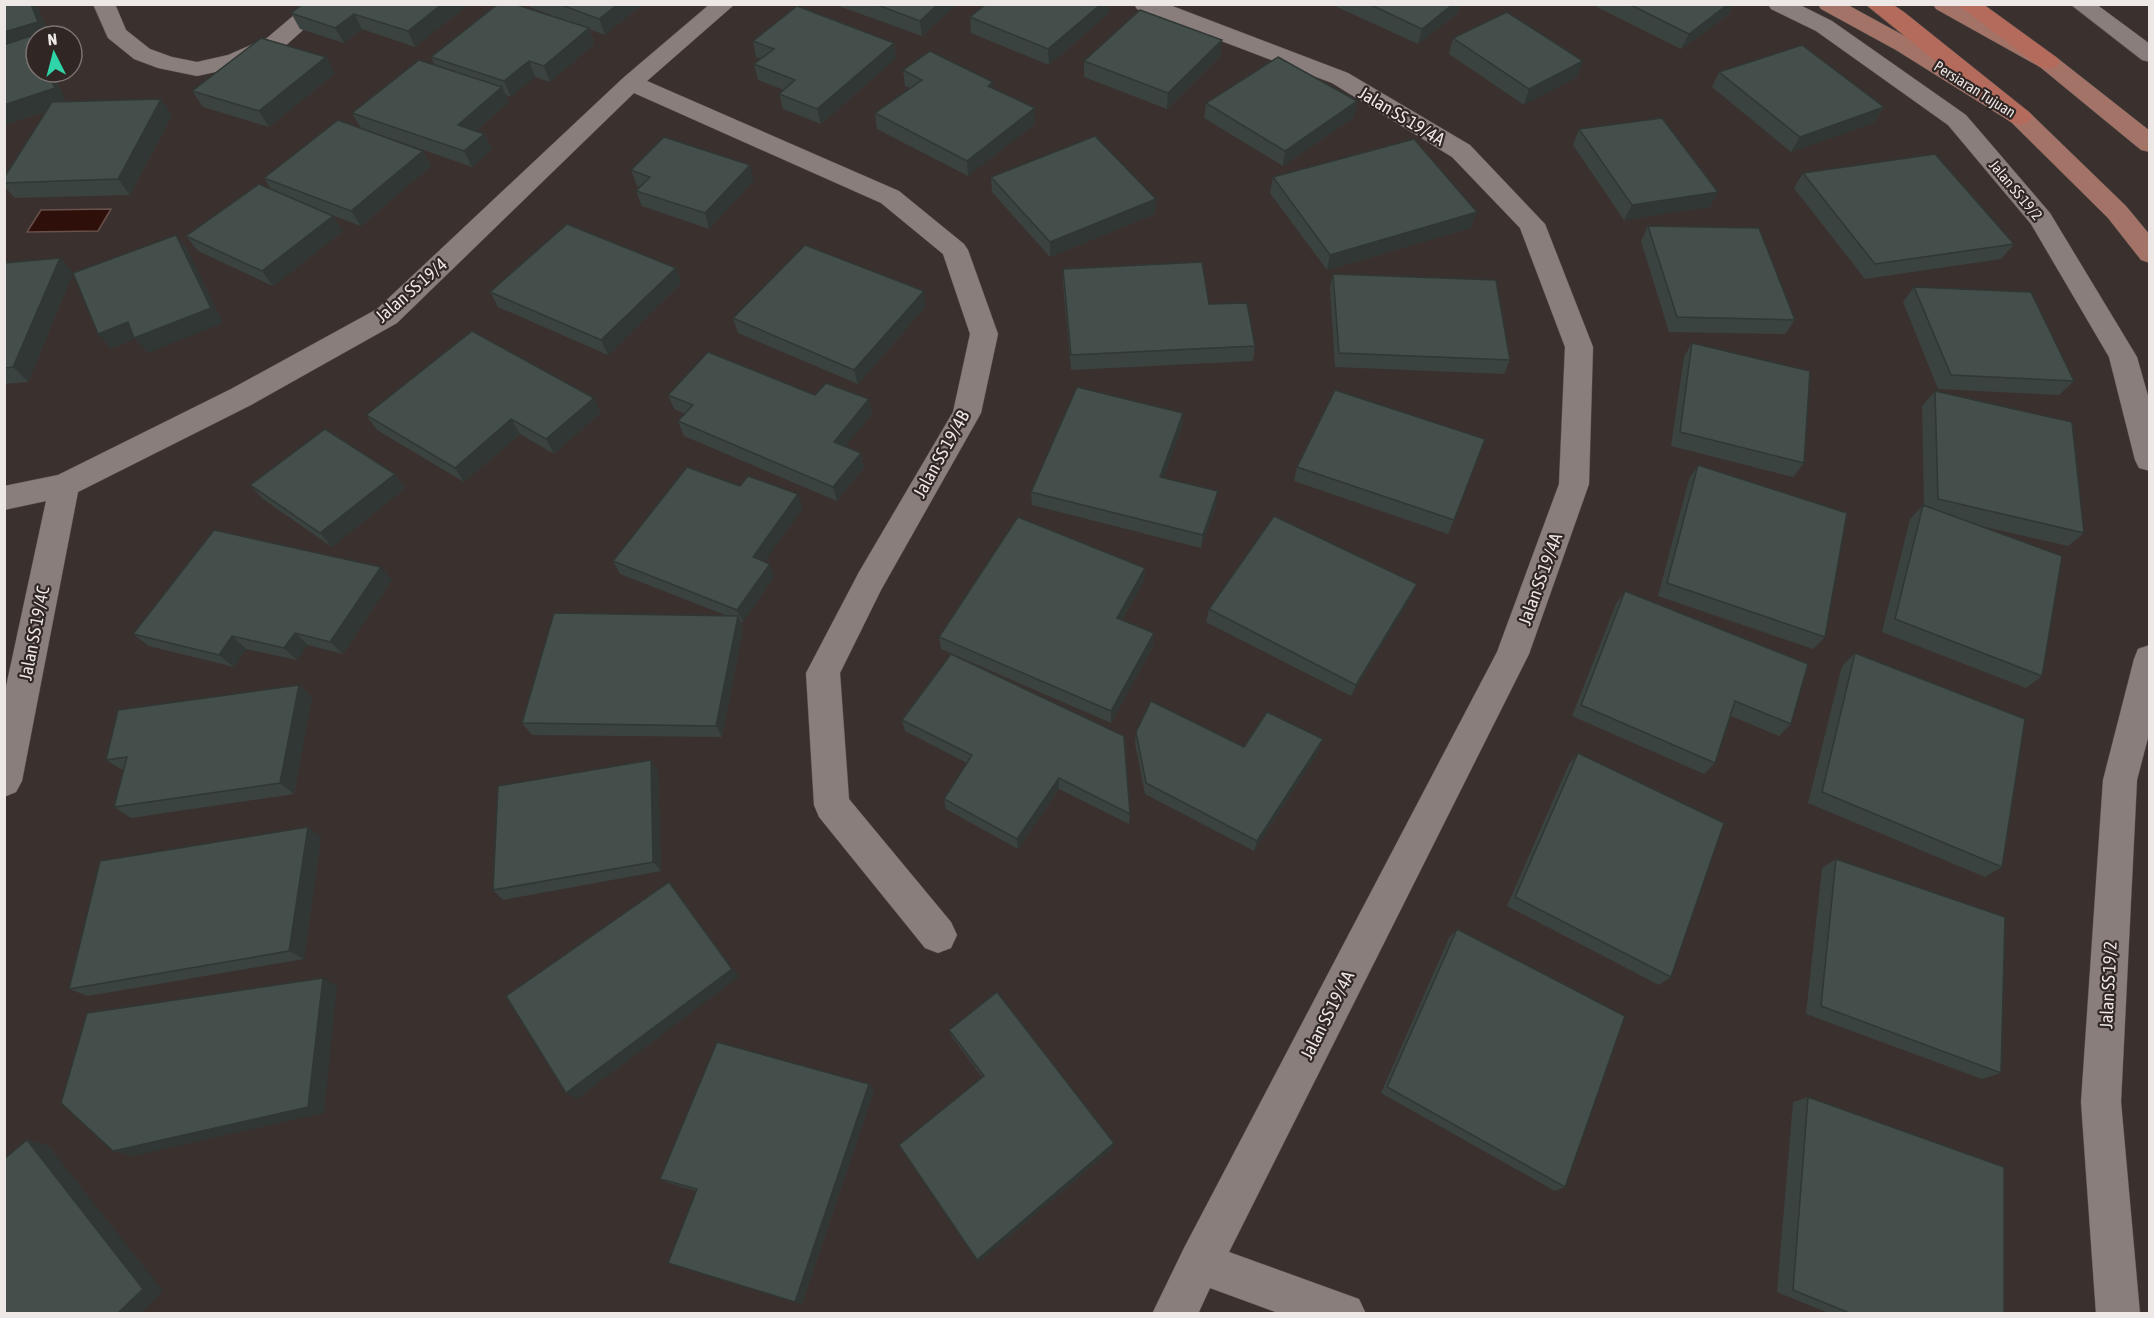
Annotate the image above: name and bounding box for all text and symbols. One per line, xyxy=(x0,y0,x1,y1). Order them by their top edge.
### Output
north arrow xyxy=(24,24,84,84)
text: N xyxy=(47,30,58,49)
street label: Persiaran Tujuan xyxy=(1931,57,2019,121)
street label: Jalan SS 19/4A xyxy=(1355,82,1449,150)
street label: Jalan SS 19/2 xyxy=(1986,157,2046,223)
street label: Jalan SS 19/4 xyxy=(371,253,451,327)
street label: Jalan SS 19/4B xyxy=(909,407,974,501)
street label: Jalan SS 19/4A xyxy=(1514,530,1566,628)
street label: Jalan SS 19/4C xyxy=(15,584,53,682)
street label: Jalan SS 19/2 xyxy=(2095,941,2121,1029)
street label: Jalan SS 19/4A xyxy=(1296,967,1358,1063)

